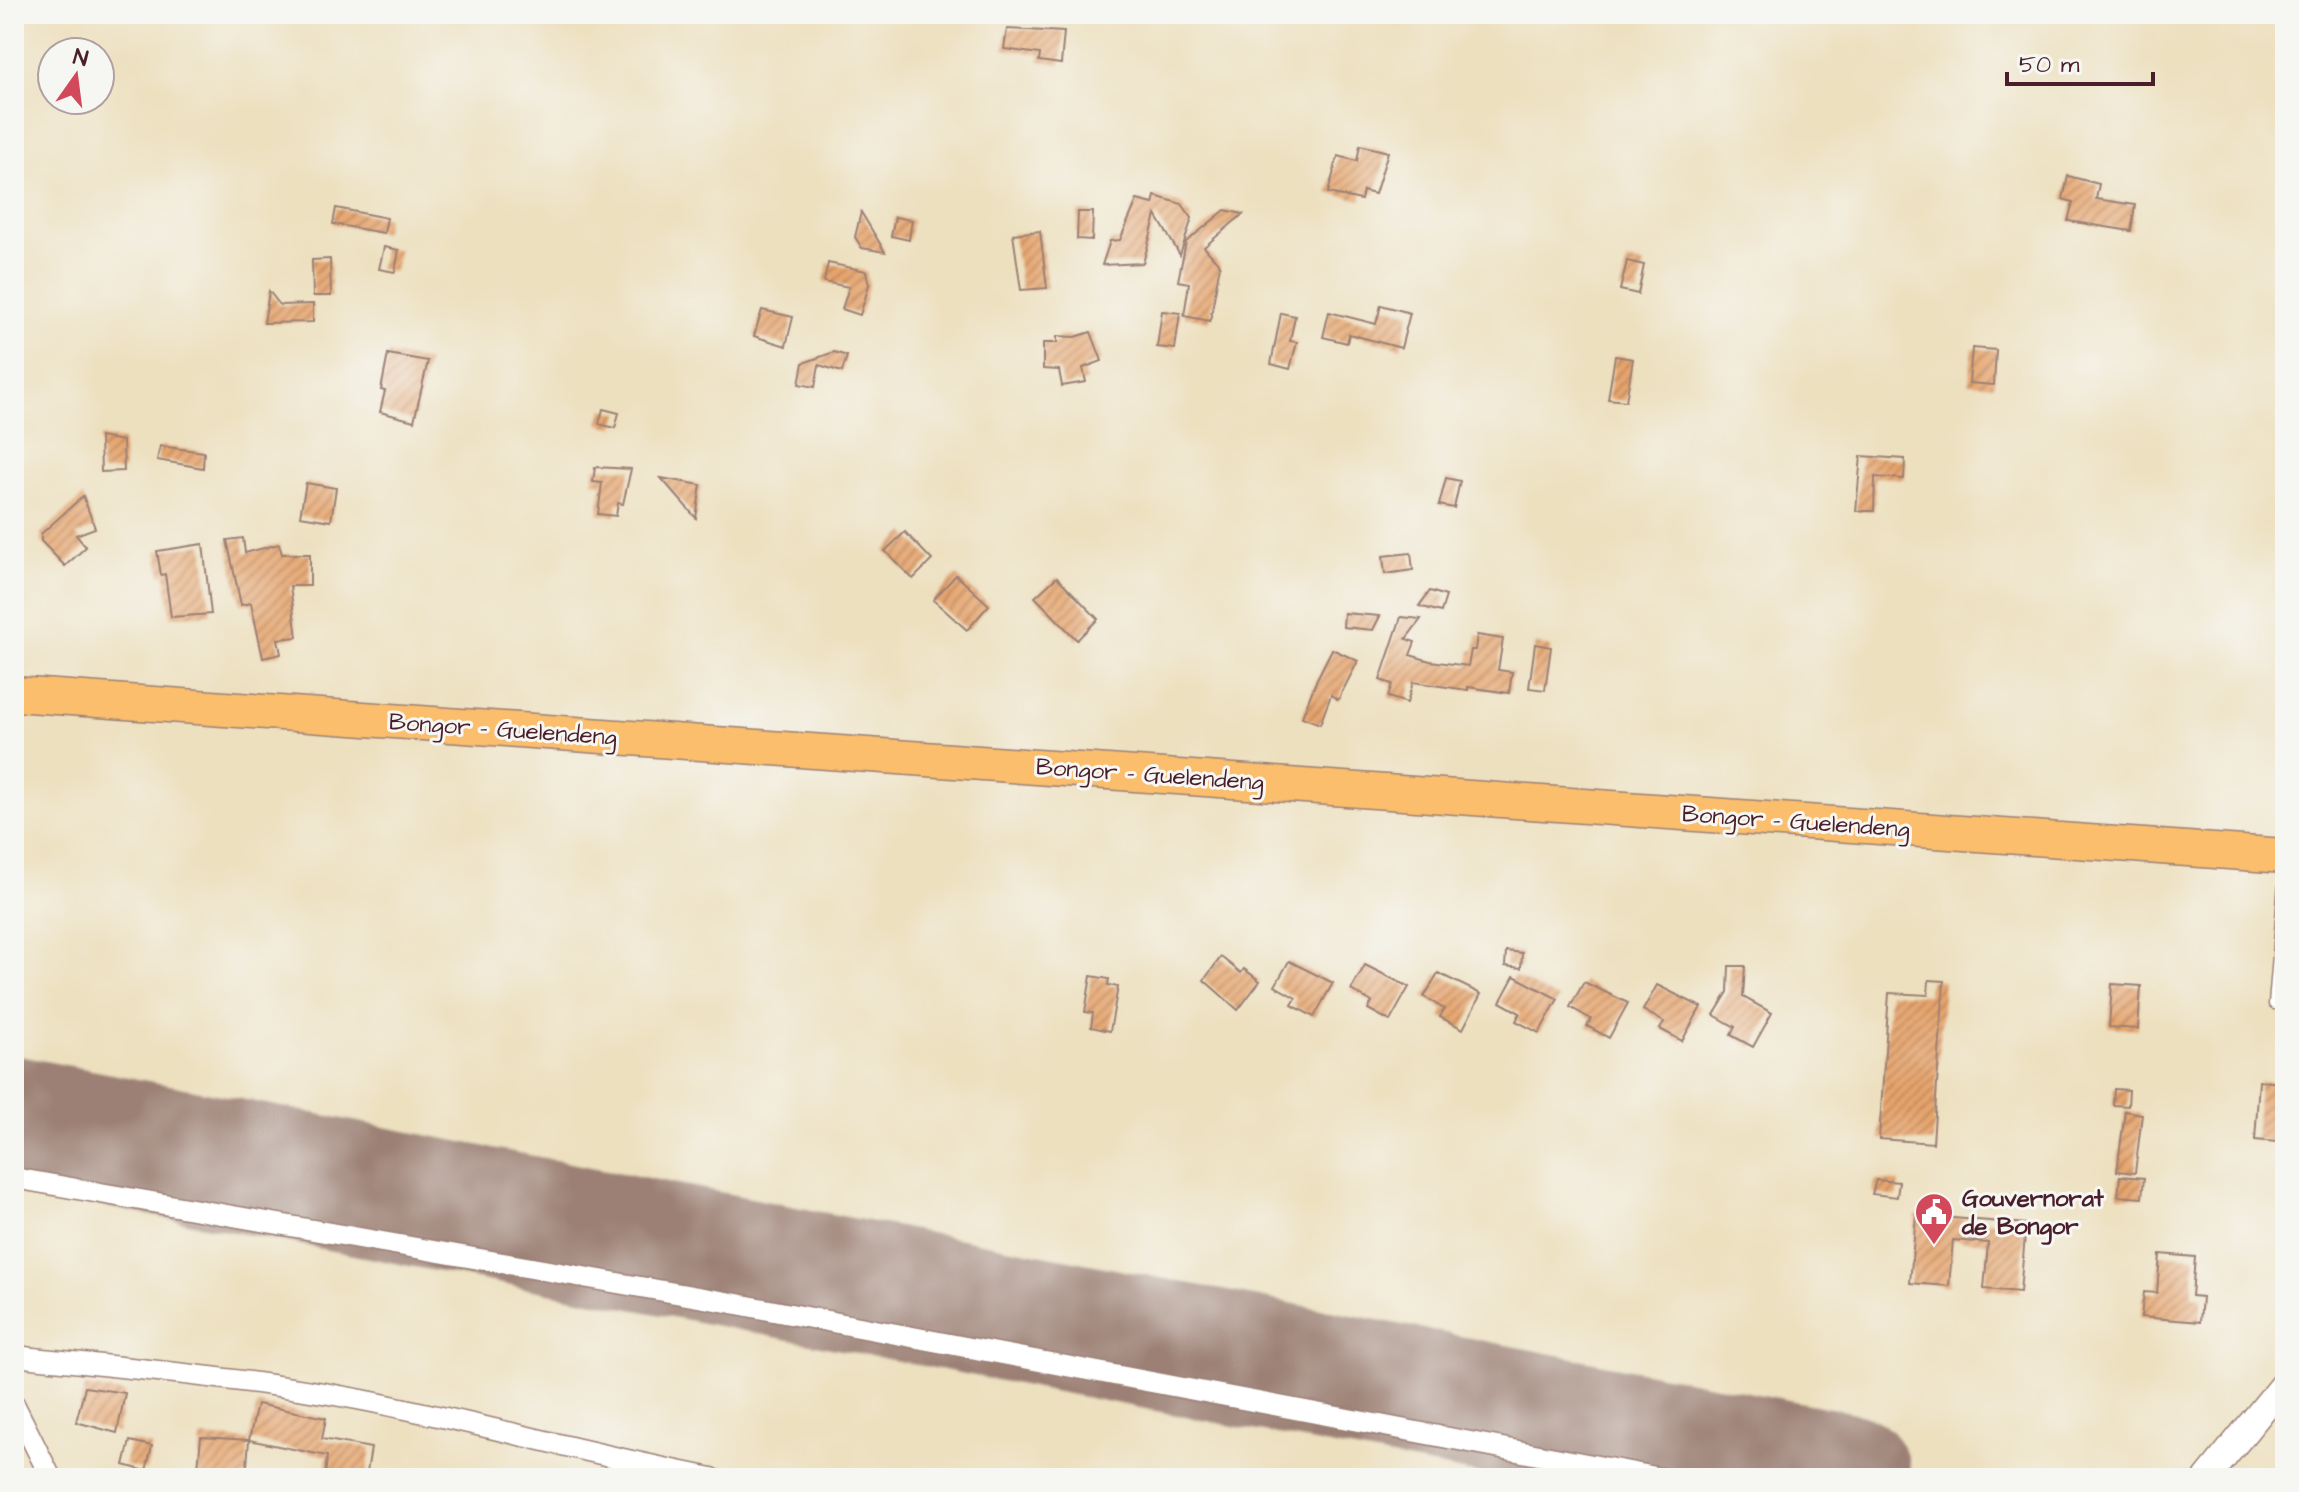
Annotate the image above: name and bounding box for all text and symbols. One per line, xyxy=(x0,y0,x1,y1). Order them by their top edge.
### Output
north arrow xyxy=(36,36,116,116)
scale bar xyxy=(2007,36,2153,86)
text: N xyxy=(70,41,91,75)
text: 50 m xyxy=(2019,48,2080,82)
street label: Bongor - Guelendeng xyxy=(388,705,618,756)
street label: Bongor - Guelendeng xyxy=(1035,750,1265,801)
street label: Bongor - Guelendeng xyxy=(1681,797,1911,848)
place label: Gouvernorat de Bongor xyxy=(1961,1182,2104,1245)
public building icon: Gouvernorat de Bongor xyxy=(1913,1191,1955,1246)

